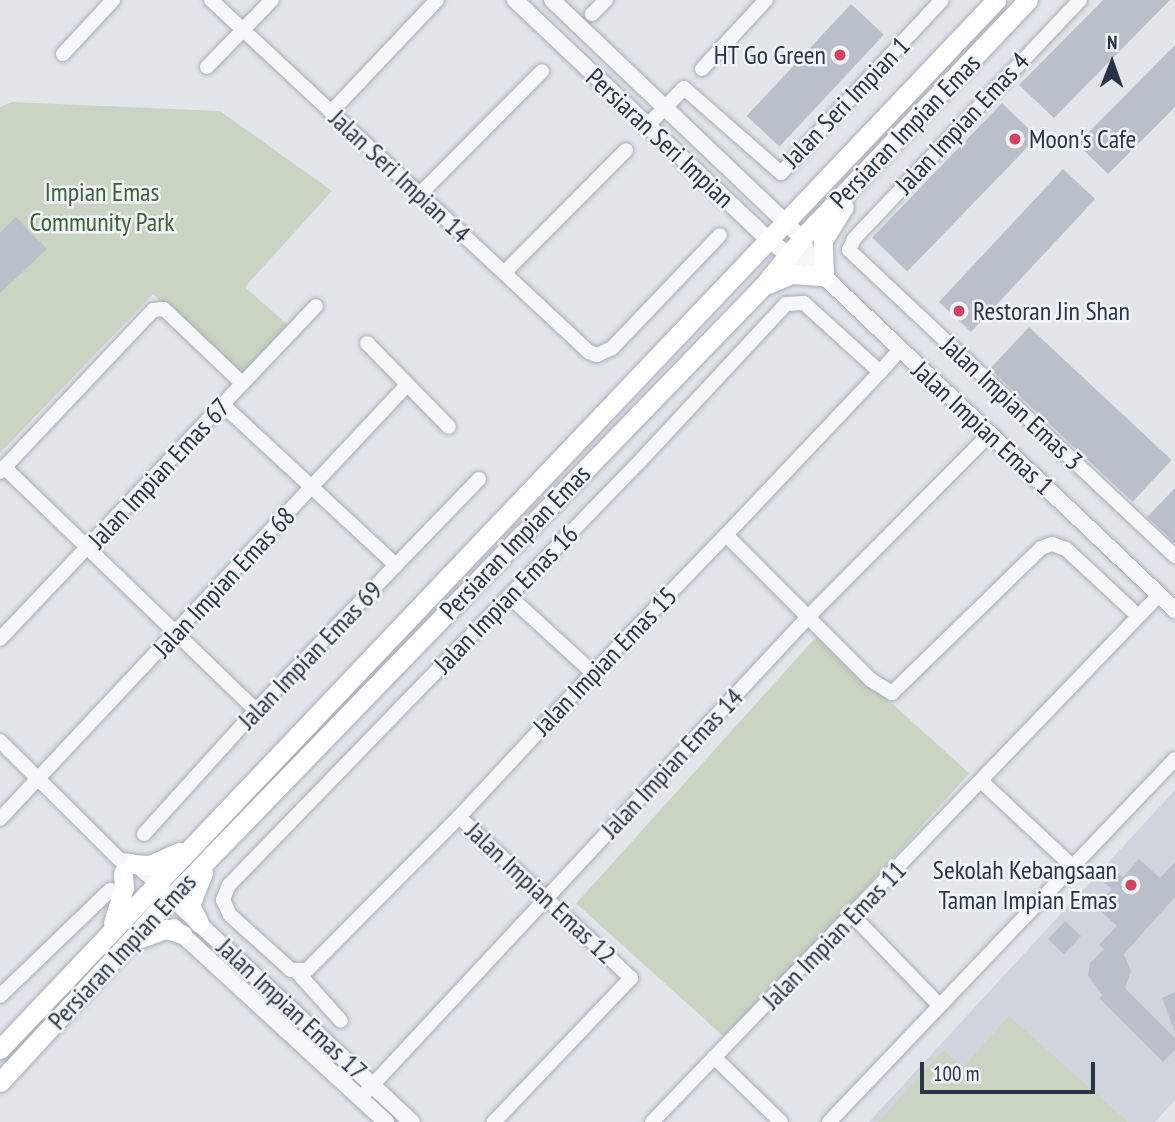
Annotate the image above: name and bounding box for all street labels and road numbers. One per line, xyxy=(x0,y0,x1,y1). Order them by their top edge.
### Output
street label: Jalan Seri Impian 1 xyxy=(776,30,916,174)
street label: Jalan Impian Emas 4 xyxy=(889,46,1035,200)
street label: Persiaran Impian Emas xyxy=(823,47,987,215)
street label: Persiaran Seri Impian xyxy=(580,62,740,214)
street label: Jalan Seri Impian 14 xyxy=(323,103,477,249)
street label: Jalan Impian Emas 3 xyxy=(935,330,1089,476)
street label: Jalan Impian Emas 1 xyxy=(906,355,1060,501)
street label: Jalan Impian Emas 67 xyxy=(82,392,236,554)
street label: Persiaran Impian Emas xyxy=(433,458,597,626)
street label: Jalan Impian Emas 68 xyxy=(147,501,301,663)
street label: Jalan Impian Emas 16 xyxy=(428,519,584,679)
street label: Jalan Impian Emas 69 xyxy=(232,575,388,735)
street label: Jalan Impian Emas 15 xyxy=(527,581,683,741)
street label: Jalan Impian Emas 14 xyxy=(595,682,749,844)
street label: Jalan Impian Emas 12 xyxy=(460,816,622,970)
street label: Jalan Impian Emas 11 xyxy=(756,855,912,1015)
street label: Persiaran Impian Emas xyxy=(41,866,203,1036)
street label: Jalan Impian Emas 17 xyxy=(211,932,373,1086)

